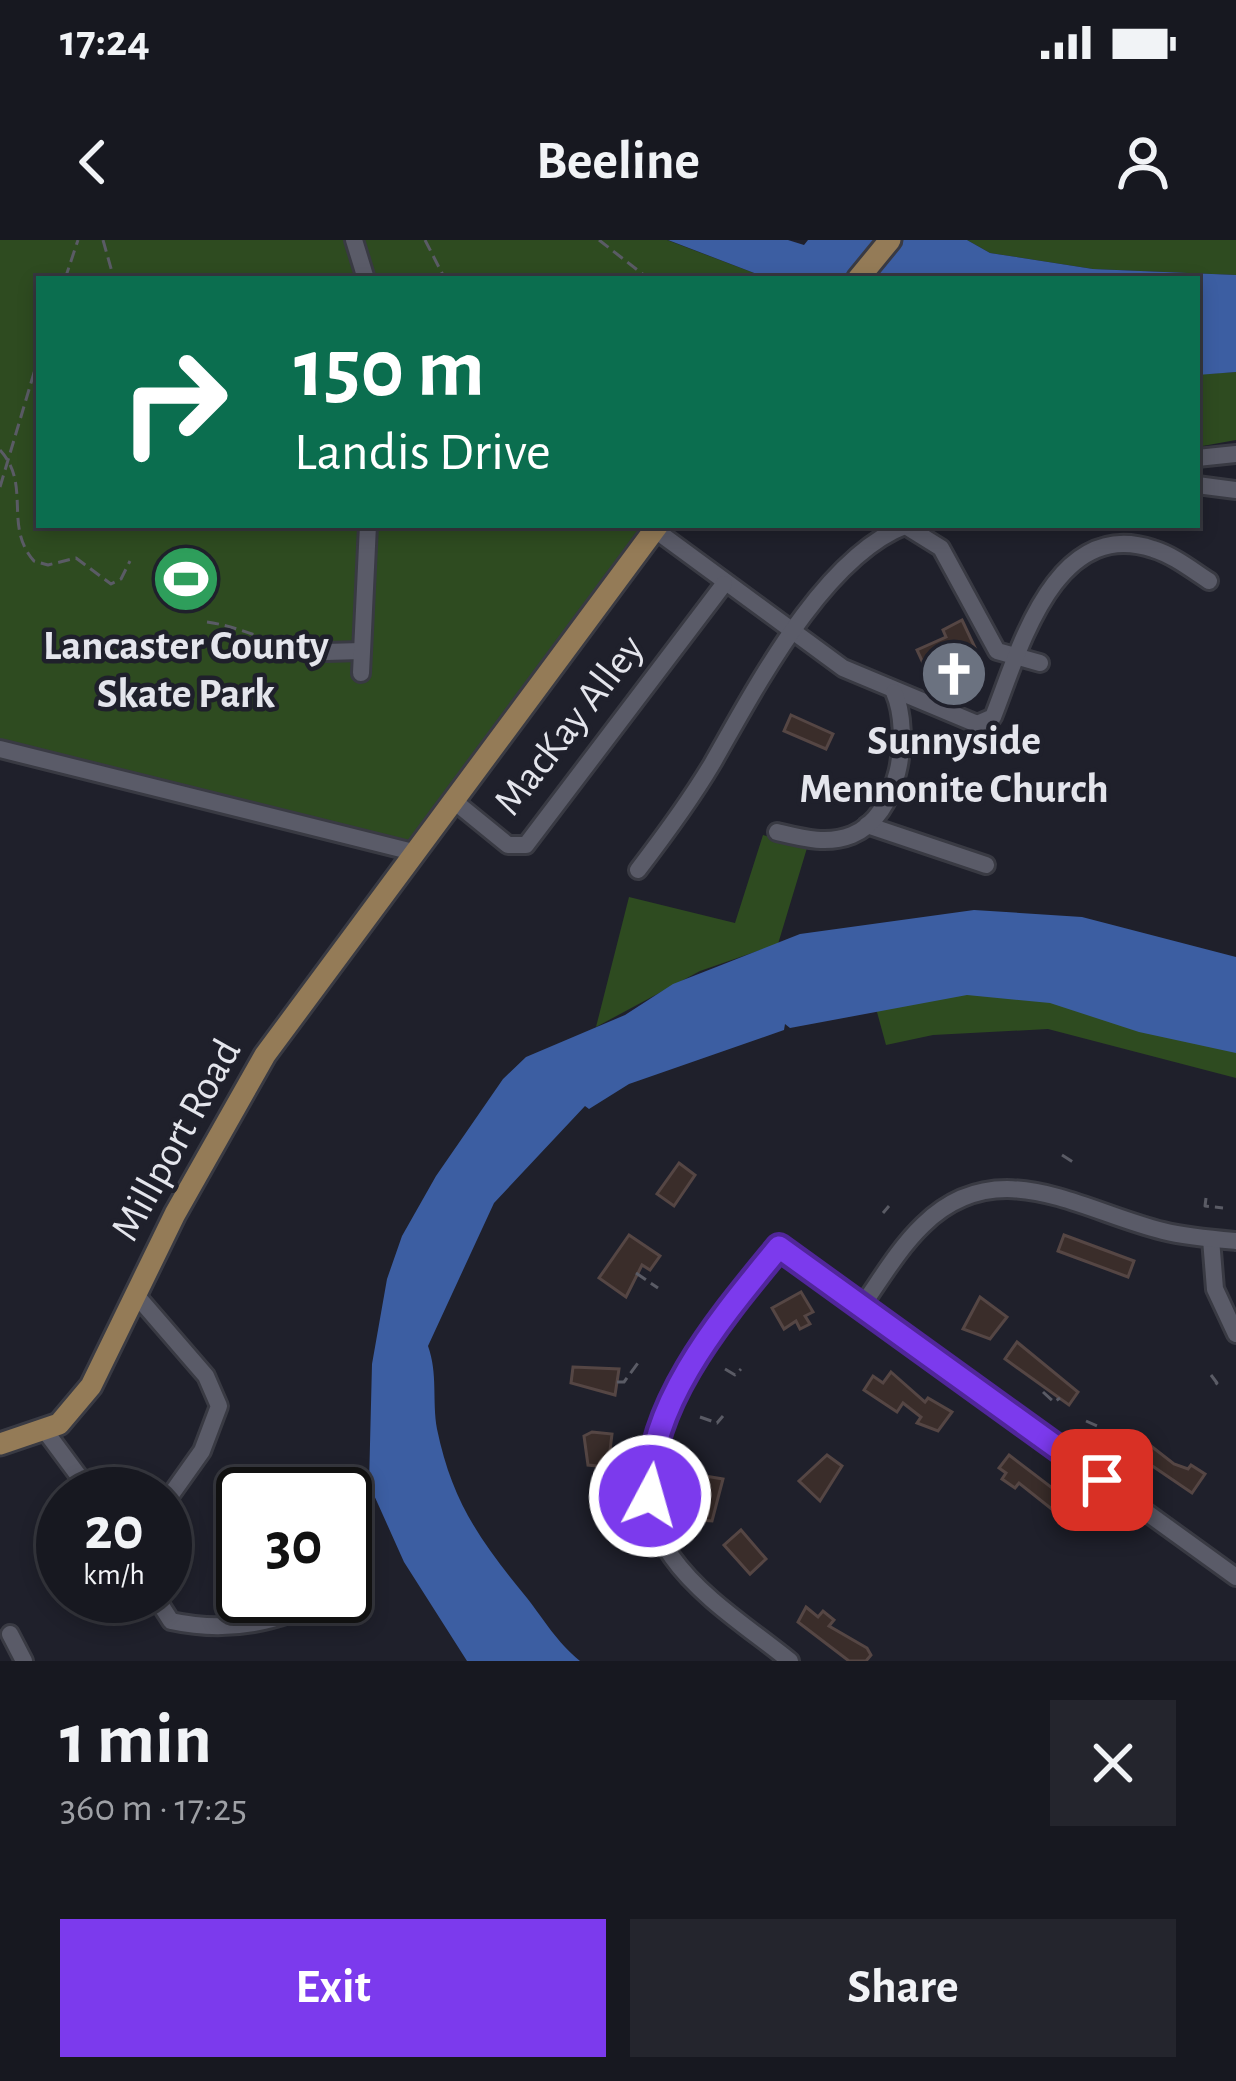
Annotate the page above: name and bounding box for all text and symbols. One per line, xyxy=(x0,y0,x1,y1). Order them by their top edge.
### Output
text: 17:24 xyxy=(60,19,150,64)
icon: back xyxy=(60,129,126,195)
icon: person xyxy=(1110,129,1176,195)
text: Beeline xyxy=(536,135,700,189)
icon: right xyxy=(96,324,252,480)
text: 150 m xyxy=(294,328,485,412)
text: Landis Drive xyxy=(294,426,551,480)
sports icon: Lancaster County Skate Park xyxy=(151,544,221,614)
place label: Lancaster County Skate Park xyxy=(43,625,329,715)
street label: MacKay Alley xyxy=(486,627,652,823)
church icon: Sunnyside Mennonite Church xyxy=(919,639,989,709)
place label: Sunnyside Mennonite Church xyxy=(799,720,1109,810)
street label: Millport Road xyxy=(104,1032,248,1248)
pin xyxy=(1051,1429,1153,1531)
position arrow xyxy=(587,1433,713,1559)
icon: arrive xyxy=(1069,1447,1135,1513)
speed limit sign: 30 xyxy=(216,1467,372,1623)
text: 20 xyxy=(84,1500,144,1560)
text: km/h xyxy=(83,1560,145,1590)
button: close xyxy=(1050,1700,1176,1826)
text: 1 min xyxy=(60,1704,212,1776)
text: 360 m · 17:25 xyxy=(60,1789,247,1828)
button: Exit xyxy=(60,1919,606,2057)
button: Share xyxy=(630,1919,1176,2057)

